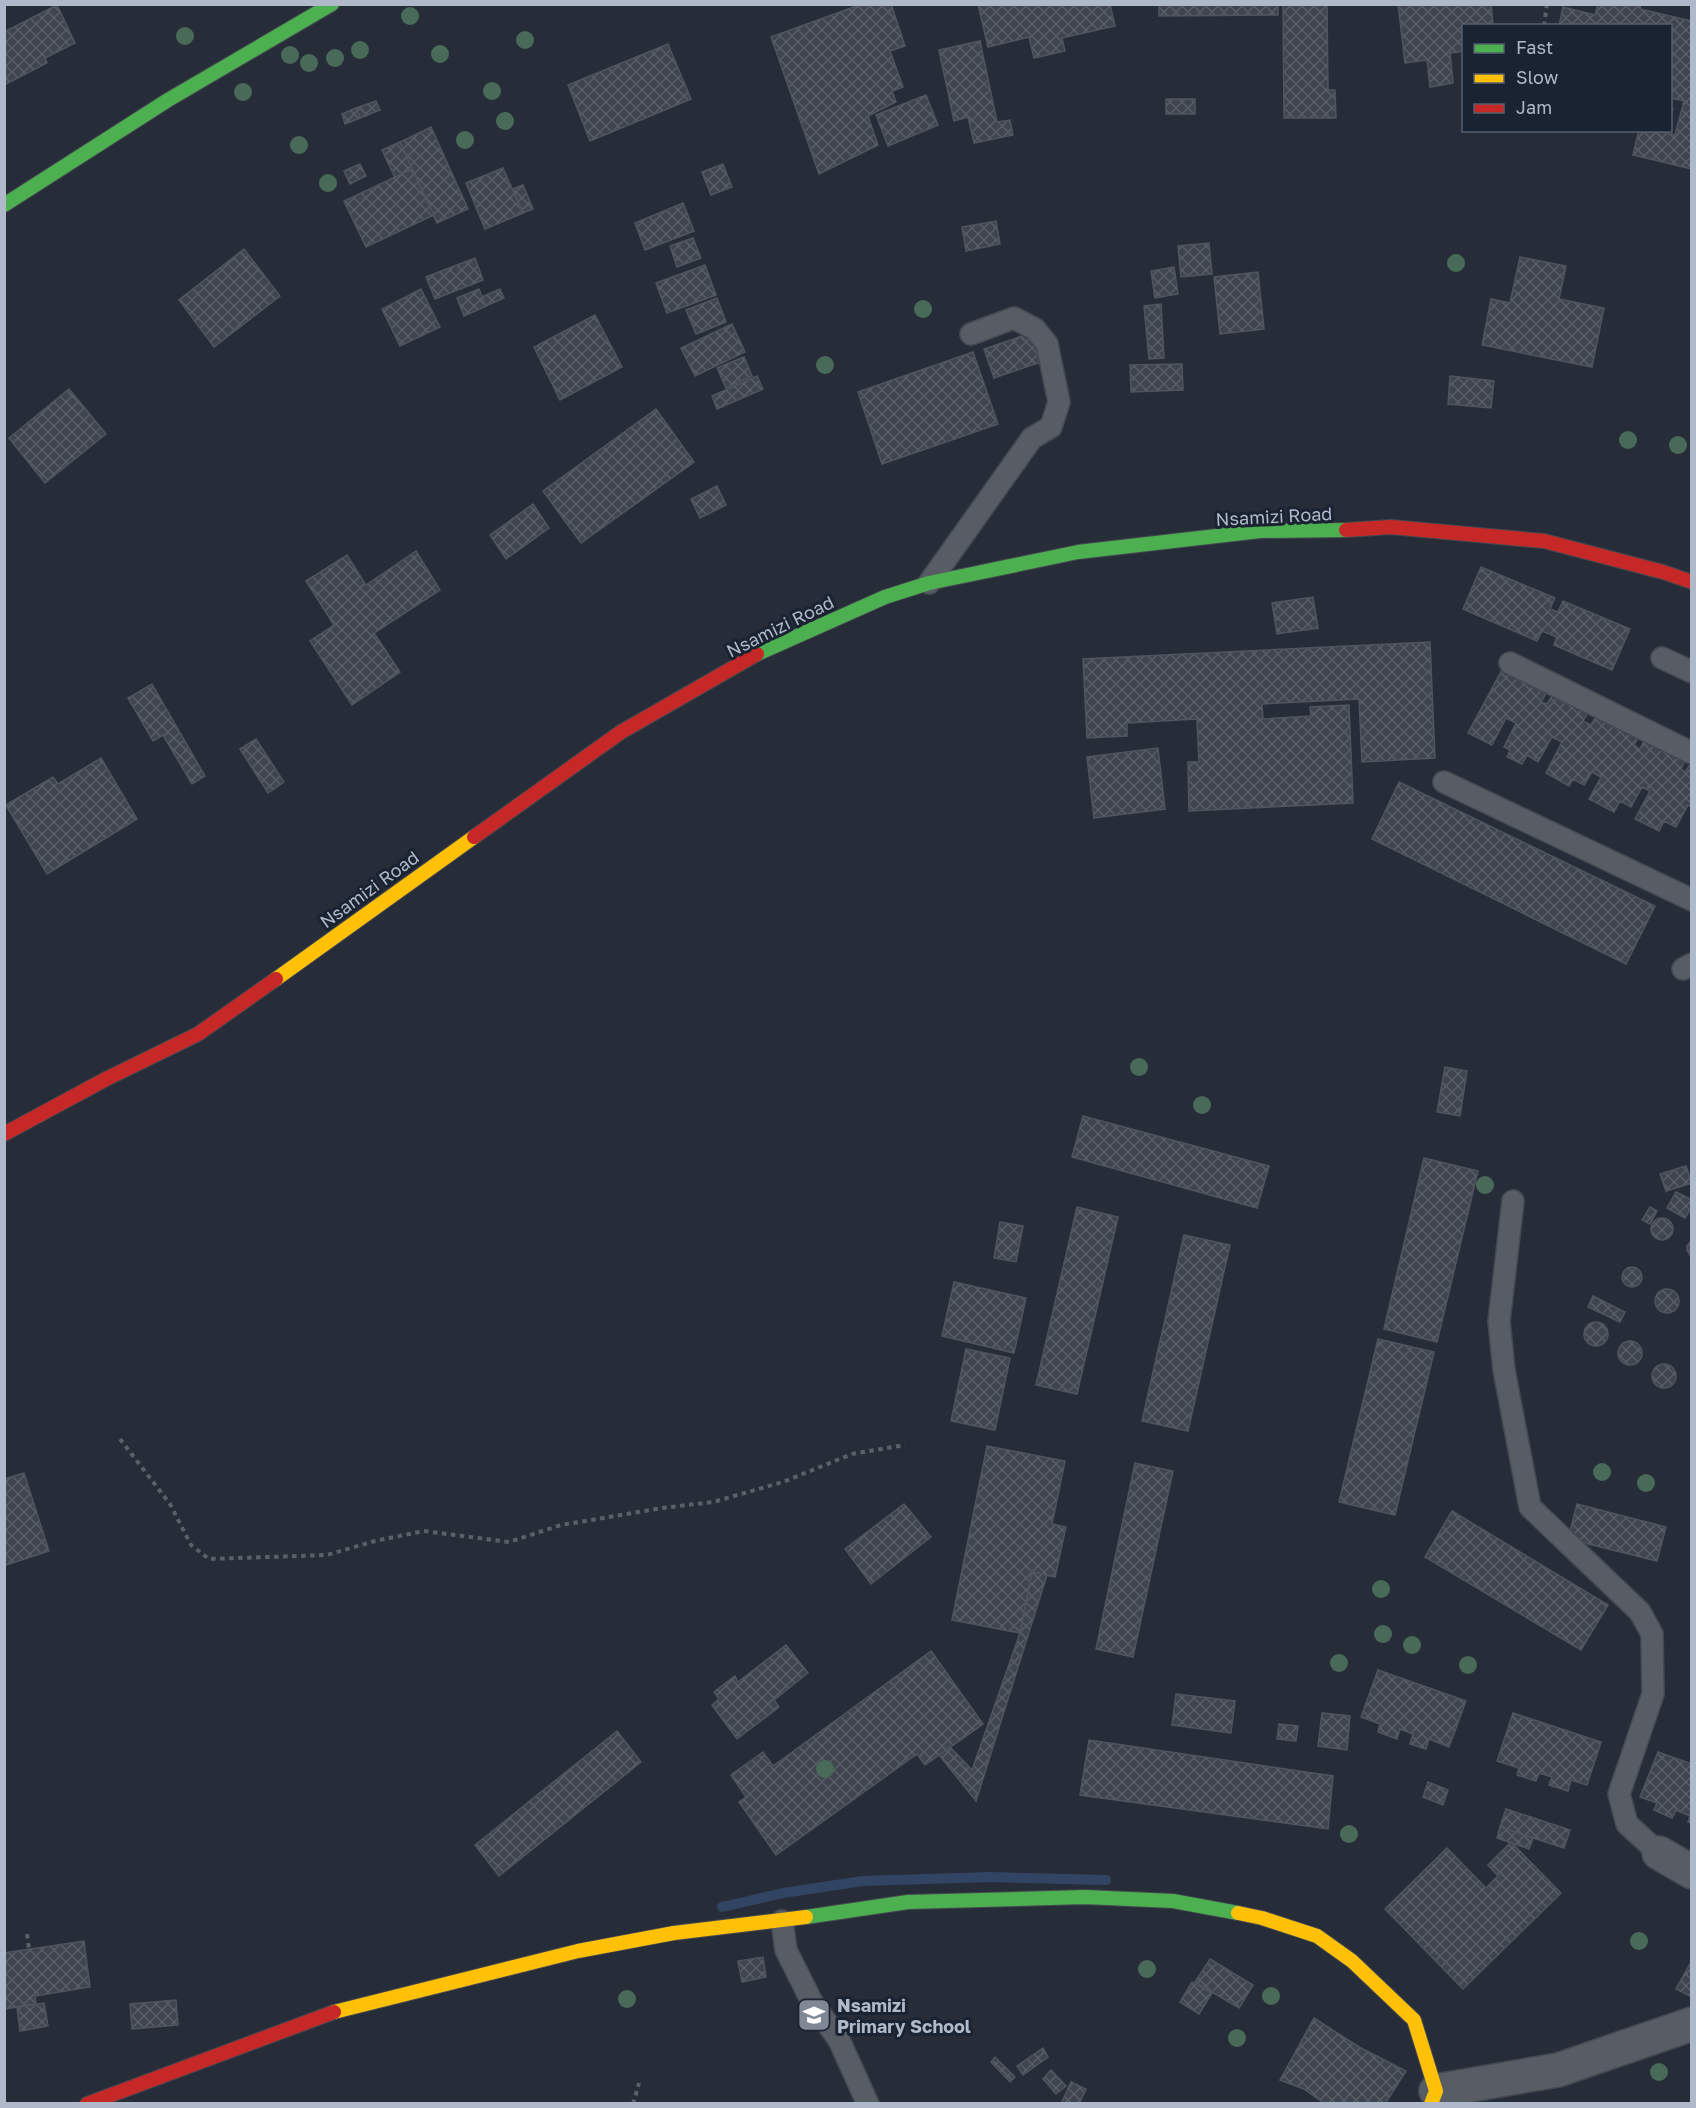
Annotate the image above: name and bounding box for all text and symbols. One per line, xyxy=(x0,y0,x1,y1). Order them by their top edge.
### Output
legend xyxy=(1462,24,1672,132)
text: Fast xyxy=(1516,36,1553,58)
text: Slow xyxy=(1516,66,1559,88)
text: Jam xyxy=(1516,96,1552,118)
street label: Nsamizi Road xyxy=(1215,502,1333,530)
street label: Nsamizi Road xyxy=(723,591,837,661)
street label: Nsamizi Road xyxy=(315,846,423,932)
place label: Nsamizi Primary School xyxy=(837,1994,971,2037)
school or university icon: Nsamizi Primary School xyxy=(796,1997,832,2033)

